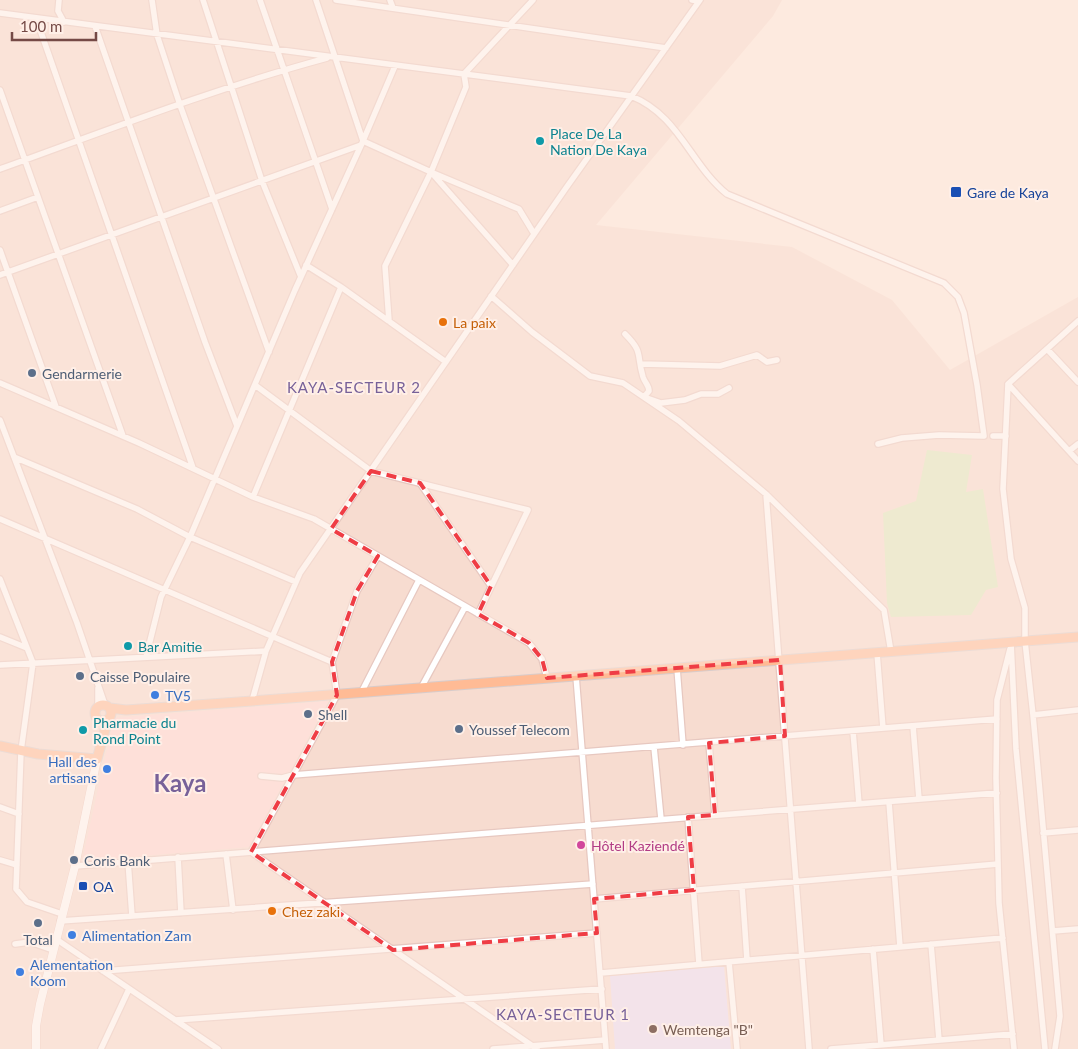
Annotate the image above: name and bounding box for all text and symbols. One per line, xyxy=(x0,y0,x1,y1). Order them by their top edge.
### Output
scale bar xyxy=(12,10,96,42)
text: 100 m xyxy=(20,17,62,35)
place label: Place De La Nation De Kaya xyxy=(550,125,647,158)
marker: Place De La Nation De Kaya xyxy=(534,135,546,147)
place label: Gare de Kaya xyxy=(967,184,1049,201)
marker: Gare de Kaya xyxy=(949,185,963,199)
place label: La paix xyxy=(453,314,496,331)
marker: La paix xyxy=(437,316,449,328)
place label: Gendarmerie xyxy=(42,365,122,382)
marker: Gendarmerie xyxy=(26,367,38,379)
district label: KAYA-SECTEUR 2 xyxy=(287,378,421,396)
place label: Bar Amitie xyxy=(138,638,202,655)
marker: Bar Amitie xyxy=(122,640,134,652)
place label: Caisse Populaire xyxy=(90,668,190,685)
marker: Caisse Populaire xyxy=(74,670,86,682)
place label: TV5 xyxy=(165,687,191,704)
marker: TV5 xyxy=(149,689,161,701)
place label: Shell xyxy=(318,706,347,723)
marker: Shell xyxy=(302,708,314,720)
place label: Pharmacie du Rond Point xyxy=(93,714,176,747)
place label: Youssef Telecom xyxy=(469,721,570,738)
marker: Youssef Telecom xyxy=(453,723,465,735)
marker: Pharmacie du Rond Point xyxy=(77,724,89,736)
place label: Hall des artisans xyxy=(48,753,97,786)
marker: Hall des artisans xyxy=(101,763,113,775)
district label: Kaya xyxy=(154,768,206,797)
place label: Hôtel Kaziendé xyxy=(591,837,685,854)
marker: Hôtel Kaziendé xyxy=(575,839,587,851)
place label: Coris Bank xyxy=(84,852,151,869)
marker: Coris Bank xyxy=(68,854,80,866)
place label: OA xyxy=(93,878,114,895)
marker: OA xyxy=(77,880,89,892)
place label: Chez zaki xyxy=(282,903,340,920)
marker: Chez zaki xyxy=(266,905,278,917)
marker: Total xyxy=(32,917,44,929)
place label: Alimentation Zam xyxy=(82,927,191,944)
marker: Alimentation Zam xyxy=(66,929,78,941)
place label: Total xyxy=(23,931,53,948)
place label: Alementation Koom xyxy=(30,956,113,989)
marker: Alementation Koom xyxy=(14,966,26,978)
district label: KAYA-SECTEUR 1 xyxy=(496,1005,630,1023)
place label: Wemtenga "B" xyxy=(663,1021,753,1038)
marker: Wemtenga "B" xyxy=(647,1023,659,1035)

